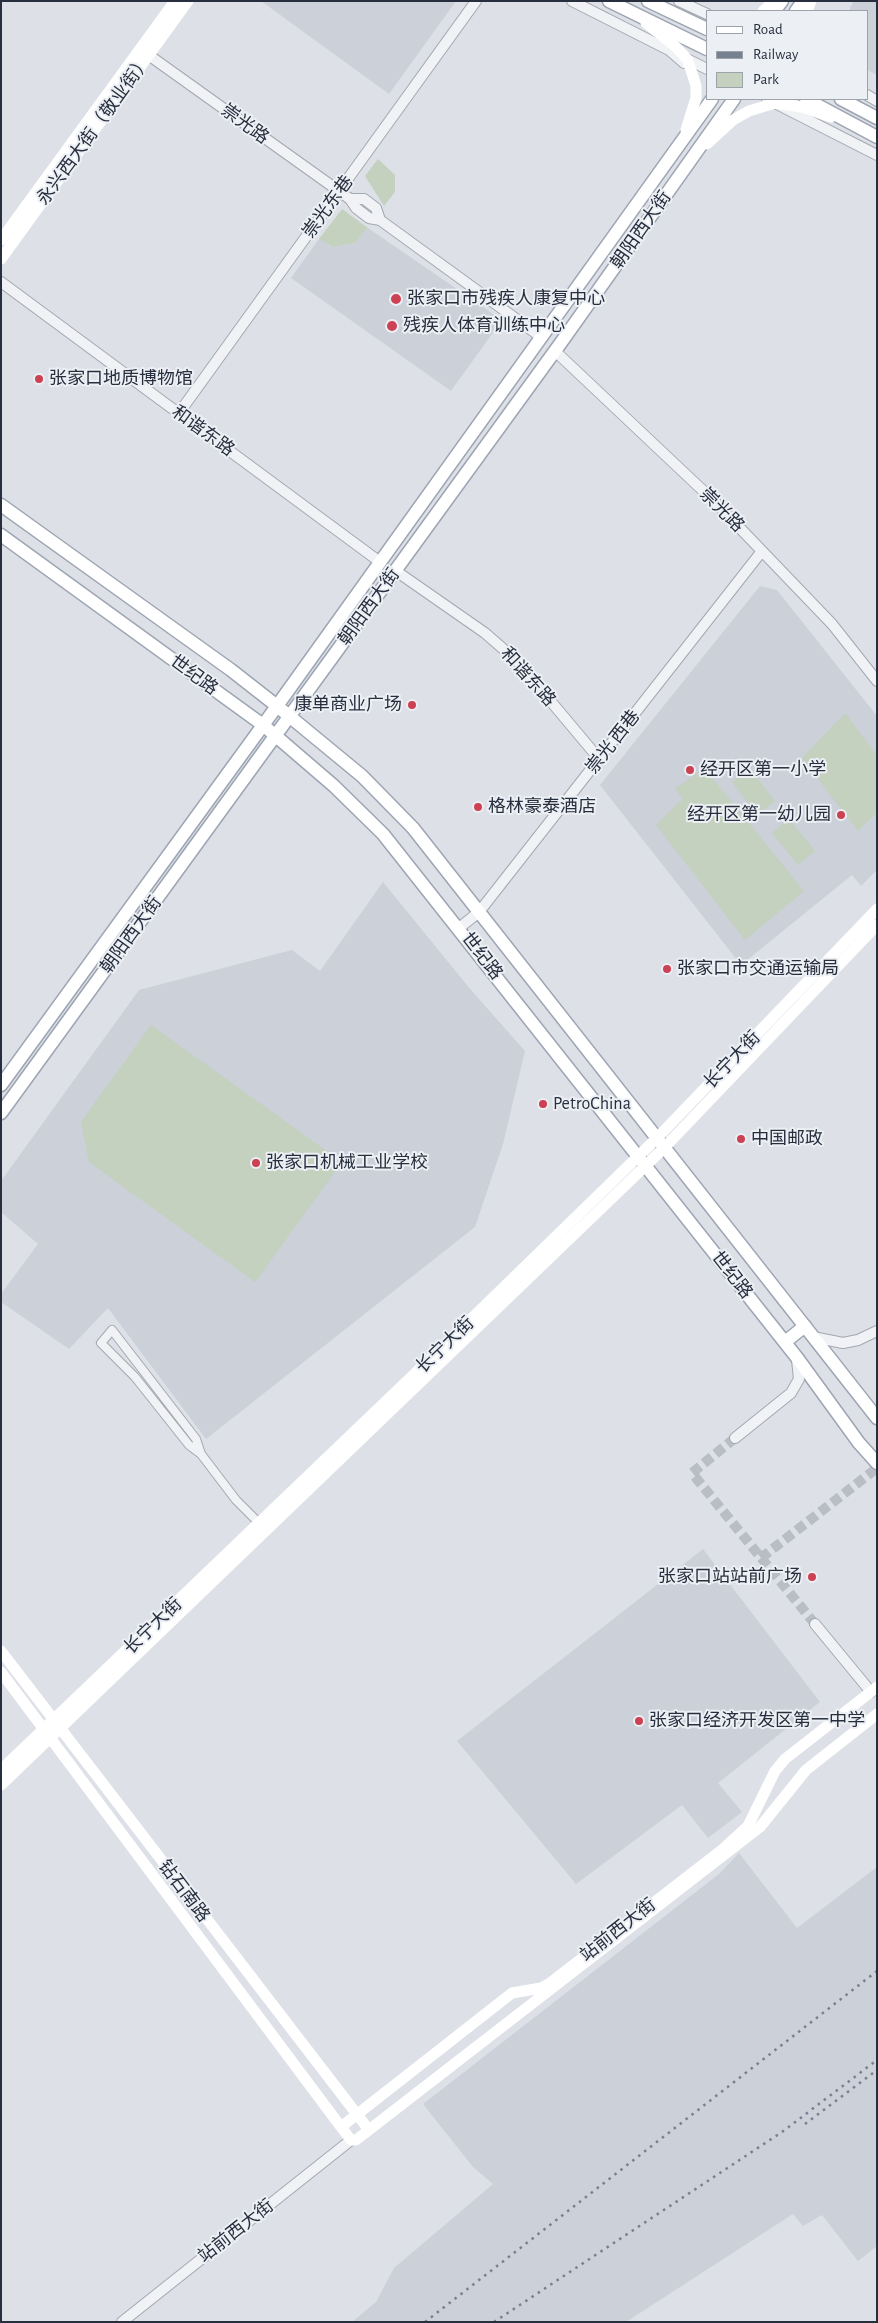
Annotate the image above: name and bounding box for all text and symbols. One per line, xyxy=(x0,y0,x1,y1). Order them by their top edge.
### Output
legend xyxy=(706,10,868,100)
text: Road xyxy=(753,22,783,37)
text: Railway xyxy=(753,47,798,62)
street label: 永兴西大街（敬业街） xyxy=(32,51,156,209)
text: Park xyxy=(753,72,779,87)
street label: 崇光路 xyxy=(217,99,273,149)
street label: 崇光东巷 xyxy=(298,172,358,242)
street label: 朝阳西大街 xyxy=(606,187,676,273)
place label: 张家口市残疾人康复中心 xyxy=(407,288,605,310)
marker: 张家口市残疾人康复中心 xyxy=(389,292,403,306)
place label: 残疾人体育训练中心 xyxy=(403,315,565,337)
marker: 残疾人体育训练中心 xyxy=(385,319,399,333)
place label: 张家口地质博物馆 xyxy=(49,368,193,390)
marker: 张家口地质博物馆 xyxy=(33,373,45,385)
street label: 和谐东路 xyxy=(168,401,238,461)
street label: 崇光路 xyxy=(695,483,749,537)
street label: 朝阳西大街 xyxy=(334,564,404,650)
street label: 和谐东路 xyxy=(496,643,560,711)
street label: 世纪路 xyxy=(166,650,222,700)
place label: 康单商业广场 xyxy=(294,694,402,716)
marker: 康单商业广场 xyxy=(406,699,418,711)
street label: 崇光 西巷 xyxy=(581,706,645,778)
place label: 经开区第一小学 xyxy=(700,759,826,781)
marker: 经开区第一小学 xyxy=(684,764,696,776)
place label: 格林豪泰酒店 xyxy=(488,796,596,818)
marker: 格林豪泰酒店 xyxy=(472,801,484,813)
place label: 经开区第一幼儿园 xyxy=(687,804,831,826)
marker: 经开区第一幼儿园 xyxy=(835,809,847,821)
street label: 朝阳西大街 xyxy=(96,892,166,978)
street label: 世纪路 xyxy=(457,928,507,984)
place label: 张家口市交通运输局 xyxy=(677,958,839,980)
marker: 张家口市交通运输局 xyxy=(661,963,673,975)
street label: 长宁大街 xyxy=(699,1027,765,1093)
place label: PetroChina xyxy=(553,1093,631,1115)
marker: PetroChina xyxy=(537,1098,549,1110)
place label: 中国邮政 xyxy=(751,1128,823,1150)
marker: 中国邮政 xyxy=(735,1133,747,1145)
place label: 张家口机械工业学校 xyxy=(266,1152,428,1174)
marker: 张家口机械工业学校 xyxy=(250,1157,262,1169)
street label: 世纪路 xyxy=(707,1247,757,1303)
street label: 长宁大街 xyxy=(412,1312,478,1378)
place label: 张家口站站前广场 xyxy=(658,1566,802,1588)
marker: 张家口站站前广场 xyxy=(806,1571,818,1583)
street label: 长宁大街 xyxy=(120,1593,186,1659)
place label: 张家口经济开发区第一中学 xyxy=(649,1710,865,1732)
marker: 张家口经济开发区第一中学 xyxy=(633,1715,645,1727)
street label: 钻石南路 xyxy=(154,1856,214,1926)
street label: 站前西大街 xyxy=(576,1894,660,1966)
street label: 站前西大街 xyxy=(194,2195,278,2267)

